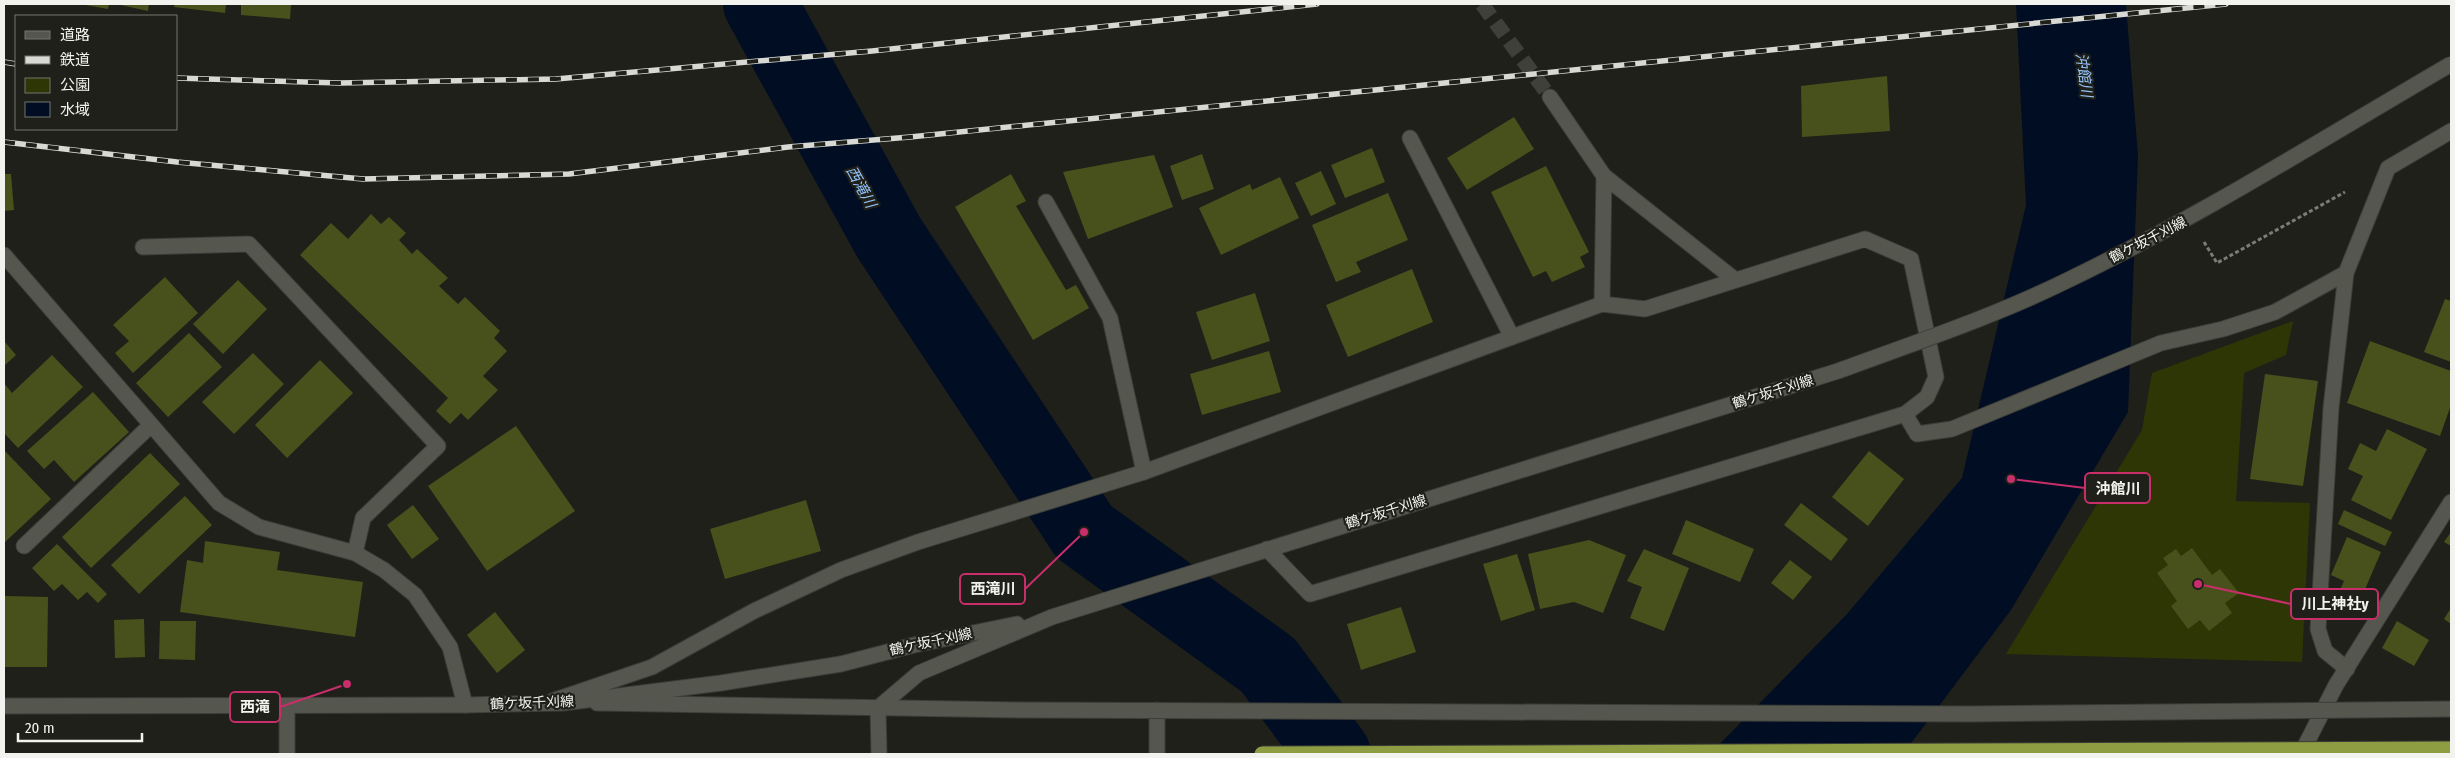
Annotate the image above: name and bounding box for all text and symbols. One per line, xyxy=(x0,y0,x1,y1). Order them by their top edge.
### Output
legend xyxy=(15,15,178,130)
text: 道路 xyxy=(60,26,90,44)
text: 鉄道 xyxy=(60,51,90,69)
water label: 沖館川 xyxy=(2072,51,2096,101)
text: 公園 xyxy=(60,76,90,94)
text: 水域 xyxy=(60,101,90,119)
water label: 西滝川 xyxy=(842,163,881,213)
street label: 鶴ケ坂千刈線 xyxy=(2107,213,2189,267)
street label: 鶴ケ坂千刈線 xyxy=(1730,372,1816,412)
callout: 沖館川 xyxy=(2085,473,2150,503)
text: 沖館川 xyxy=(2095,480,2141,498)
street label: 鶴ケ坂千刈線 xyxy=(1343,492,1429,532)
callout: 西滝川 xyxy=(960,574,1025,604)
text: 西滝川 xyxy=(970,580,1016,598)
callout: 川上神社y xyxy=(2291,589,2378,619)
text: 川上神社y xyxy=(2301,595,2369,613)
street label: 鶴ケ坂千刈線 xyxy=(888,625,974,659)
callout: 西滝 xyxy=(230,692,280,722)
street label: 鶴ケ坂千刈線 xyxy=(490,693,574,713)
text: 西滝 xyxy=(240,698,270,716)
scale bar xyxy=(18,710,141,742)
text: 20 m xyxy=(25,719,55,737)

